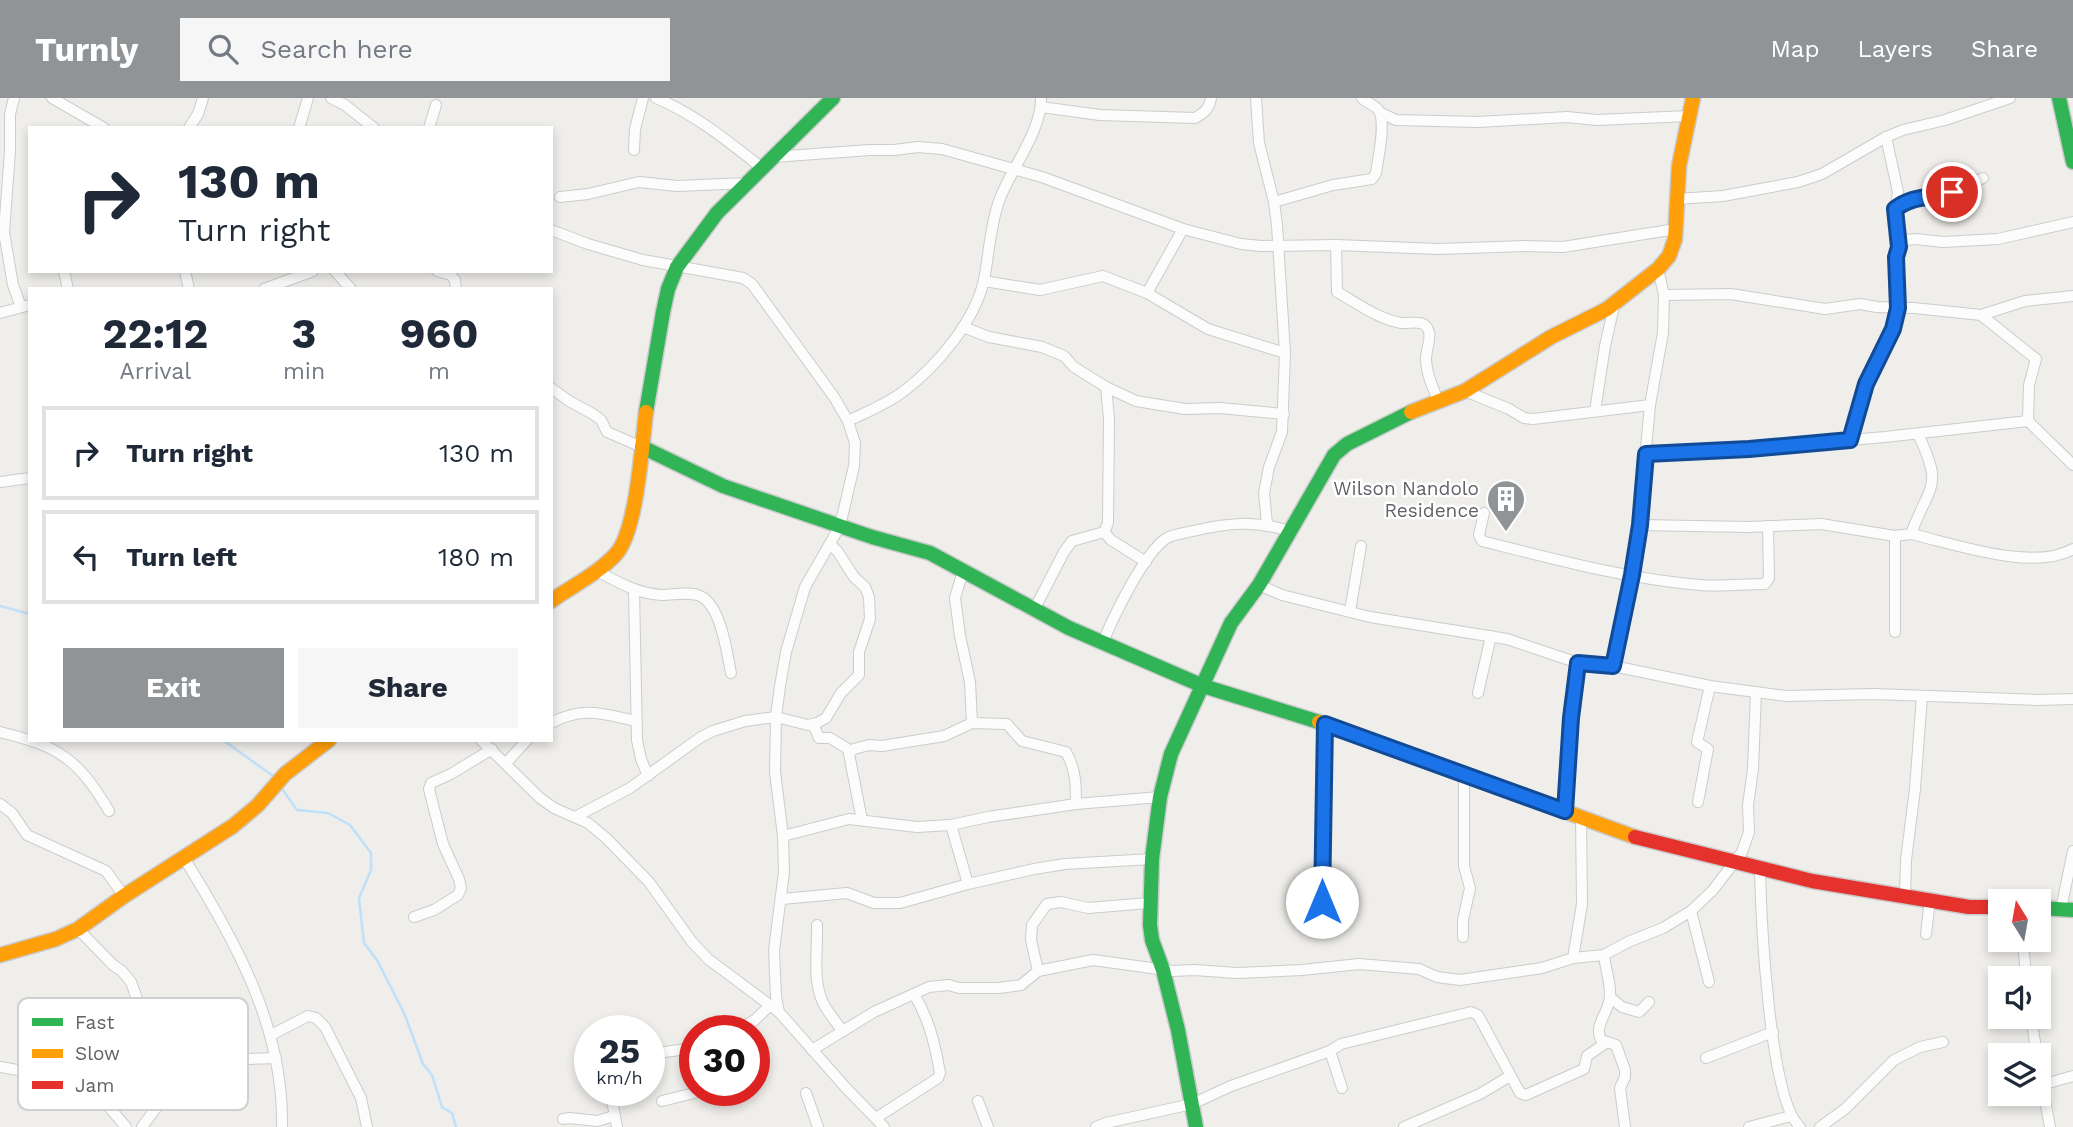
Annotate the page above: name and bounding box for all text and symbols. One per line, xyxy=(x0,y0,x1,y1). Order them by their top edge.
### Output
search box xyxy=(180,18,670,81)
text: Turnly xyxy=(35,30,138,69)
icon: search xyxy=(204,30,242,68)
text: Search here xyxy=(260,34,413,64)
text: Map xyxy=(1771,35,1819,63)
text: Layers xyxy=(1857,35,1933,63)
text: Share xyxy=(1971,35,2038,63)
text: 130 m xyxy=(178,152,320,210)
icon: right xyxy=(63,154,154,245)
pin xyxy=(1922,162,1982,222)
icon: arrive xyxy=(1933,173,1971,211)
text: Turn right xyxy=(178,211,330,249)
text: 22:12 xyxy=(103,309,208,358)
text: 3 xyxy=(292,309,316,358)
text: 960 xyxy=(400,309,478,358)
text: Arrival xyxy=(120,358,191,385)
text: min xyxy=(283,358,325,385)
text: m xyxy=(428,358,450,385)
icon: right xyxy=(67,434,105,472)
text: Turn right xyxy=(126,438,253,468)
text: 130 m xyxy=(439,438,514,468)
place label: Wilson Nandolo Residence xyxy=(1333,477,1479,522)
building icon: Wilson Nandolo Residence xyxy=(1485,478,1527,533)
icon: left xyxy=(67,538,105,576)
text: Turn left xyxy=(126,542,237,572)
text: 180 m xyxy=(438,542,514,572)
button: Exit xyxy=(63,648,284,728)
button: Share xyxy=(298,648,518,728)
position arrow xyxy=(1285,865,1359,939)
north arrow xyxy=(1988,889,2051,952)
map controls xyxy=(1988,889,2051,1106)
button: sound xyxy=(1988,966,2051,1029)
legend xyxy=(18,998,248,1110)
text: Fast xyxy=(75,1011,114,1034)
speed limit sign: 30 xyxy=(679,1015,770,1106)
text: 25 xyxy=(599,1030,640,1072)
text: Slow xyxy=(75,1042,120,1065)
button: layers xyxy=(1988,1043,2051,1106)
text: km/h xyxy=(596,1067,643,1088)
text: Jam xyxy=(75,1074,114,1097)

